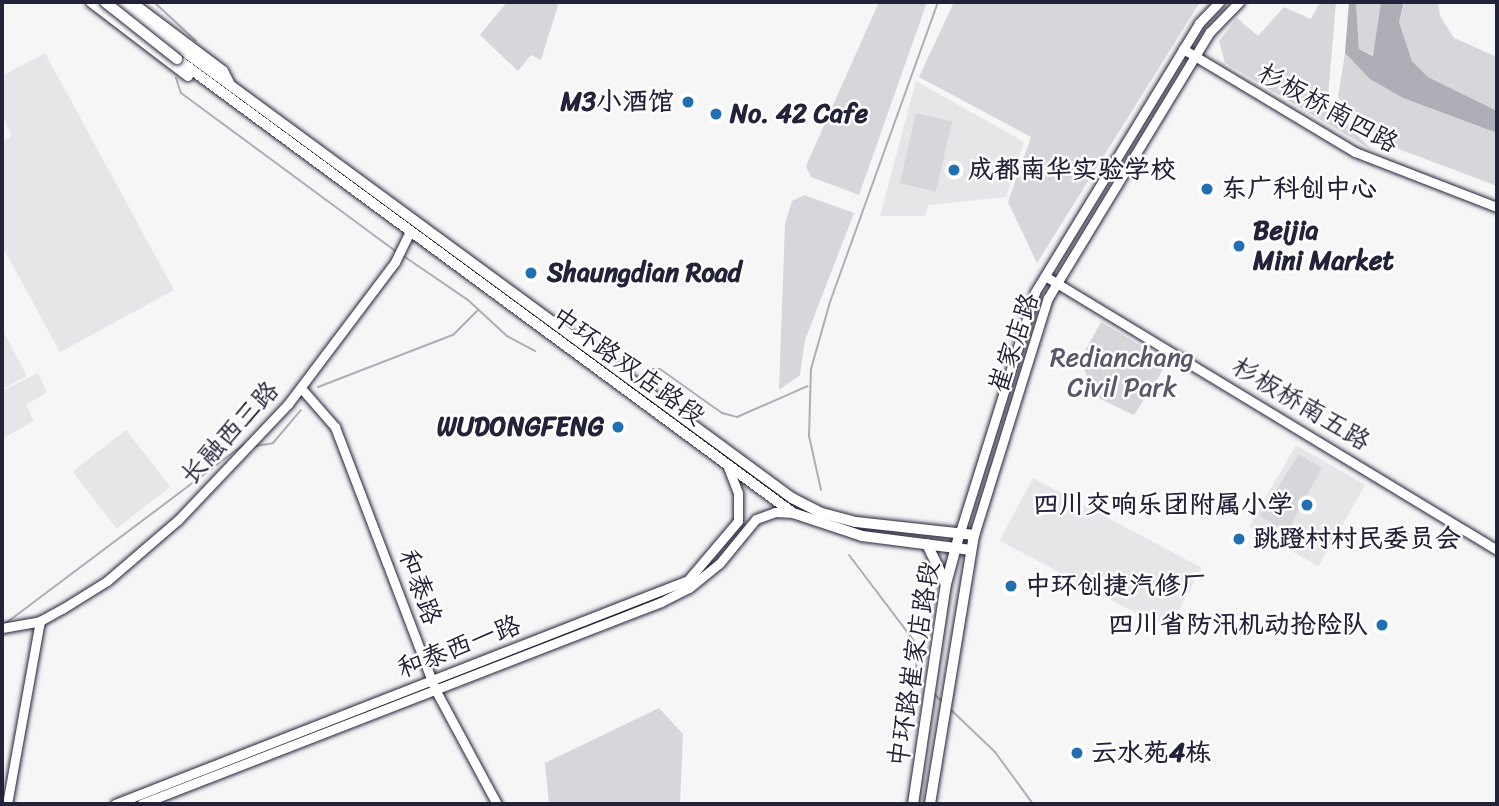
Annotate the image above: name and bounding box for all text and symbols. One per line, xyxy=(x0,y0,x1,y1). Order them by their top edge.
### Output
street label: 杉板桥南四路 xyxy=(1252,57,1404,159)
place label: M3小酒馆 xyxy=(561,86,674,118)
marker: M3小酒馆 xyxy=(680,94,696,110)
place label: No. 42 Cafe xyxy=(730,98,868,130)
marker: No. 42 Cafe xyxy=(708,106,724,122)
place label: 成都南华实验学校 xyxy=(968,154,1176,186)
marker: 成都南华实验学校 xyxy=(946,162,962,178)
place label: 东广科创中心 xyxy=(1221,173,1377,205)
marker: 东广科创中心 xyxy=(1199,181,1215,197)
place label: Beijia Mini Market xyxy=(1253,215,1392,276)
marker: Beijia Mini Market xyxy=(1231,238,1247,254)
place label: Shaungdian Road xyxy=(547,257,742,289)
marker: Shaungdian Road xyxy=(521,263,541,283)
street label: 崔家店路 xyxy=(982,289,1046,397)
street label: 中环路双店路段 xyxy=(545,300,711,432)
park label: Redianchang Civil Park xyxy=(1050,342,1194,404)
street label: 杉板桥南五路 xyxy=(1226,350,1376,458)
street label: 长融西三路 xyxy=(174,375,286,491)
place label: WUDONGFENG xyxy=(437,411,604,443)
marker: WUDONGFENG xyxy=(610,419,626,435)
place label: 四川交响乐团附属小学 xyxy=(1033,489,1293,521)
marker: 四川交响乐团附属小学 xyxy=(1299,497,1315,513)
place label: 跳蹬村村民委员会 xyxy=(1253,523,1461,555)
marker: 跳蹬村村民委员会 xyxy=(1231,531,1247,547)
street label: 和泰路 xyxy=(392,545,448,629)
street label: 中环路崔家店路段 xyxy=(882,559,946,769)
place label: 中环创捷汽修厂 xyxy=(1025,570,1207,602)
marker: 中环创捷汽修厂 xyxy=(1003,578,1019,594)
street label: 和泰西一路 xyxy=(393,609,525,685)
place label: 四川省防汛机动抢险队 xyxy=(1108,609,1368,641)
marker: 四川省防汛机动抢险队 xyxy=(1374,617,1390,633)
place label: 云水苑4栋 xyxy=(1091,737,1211,769)
marker: 云水苑4栋 xyxy=(1069,745,1085,761)

